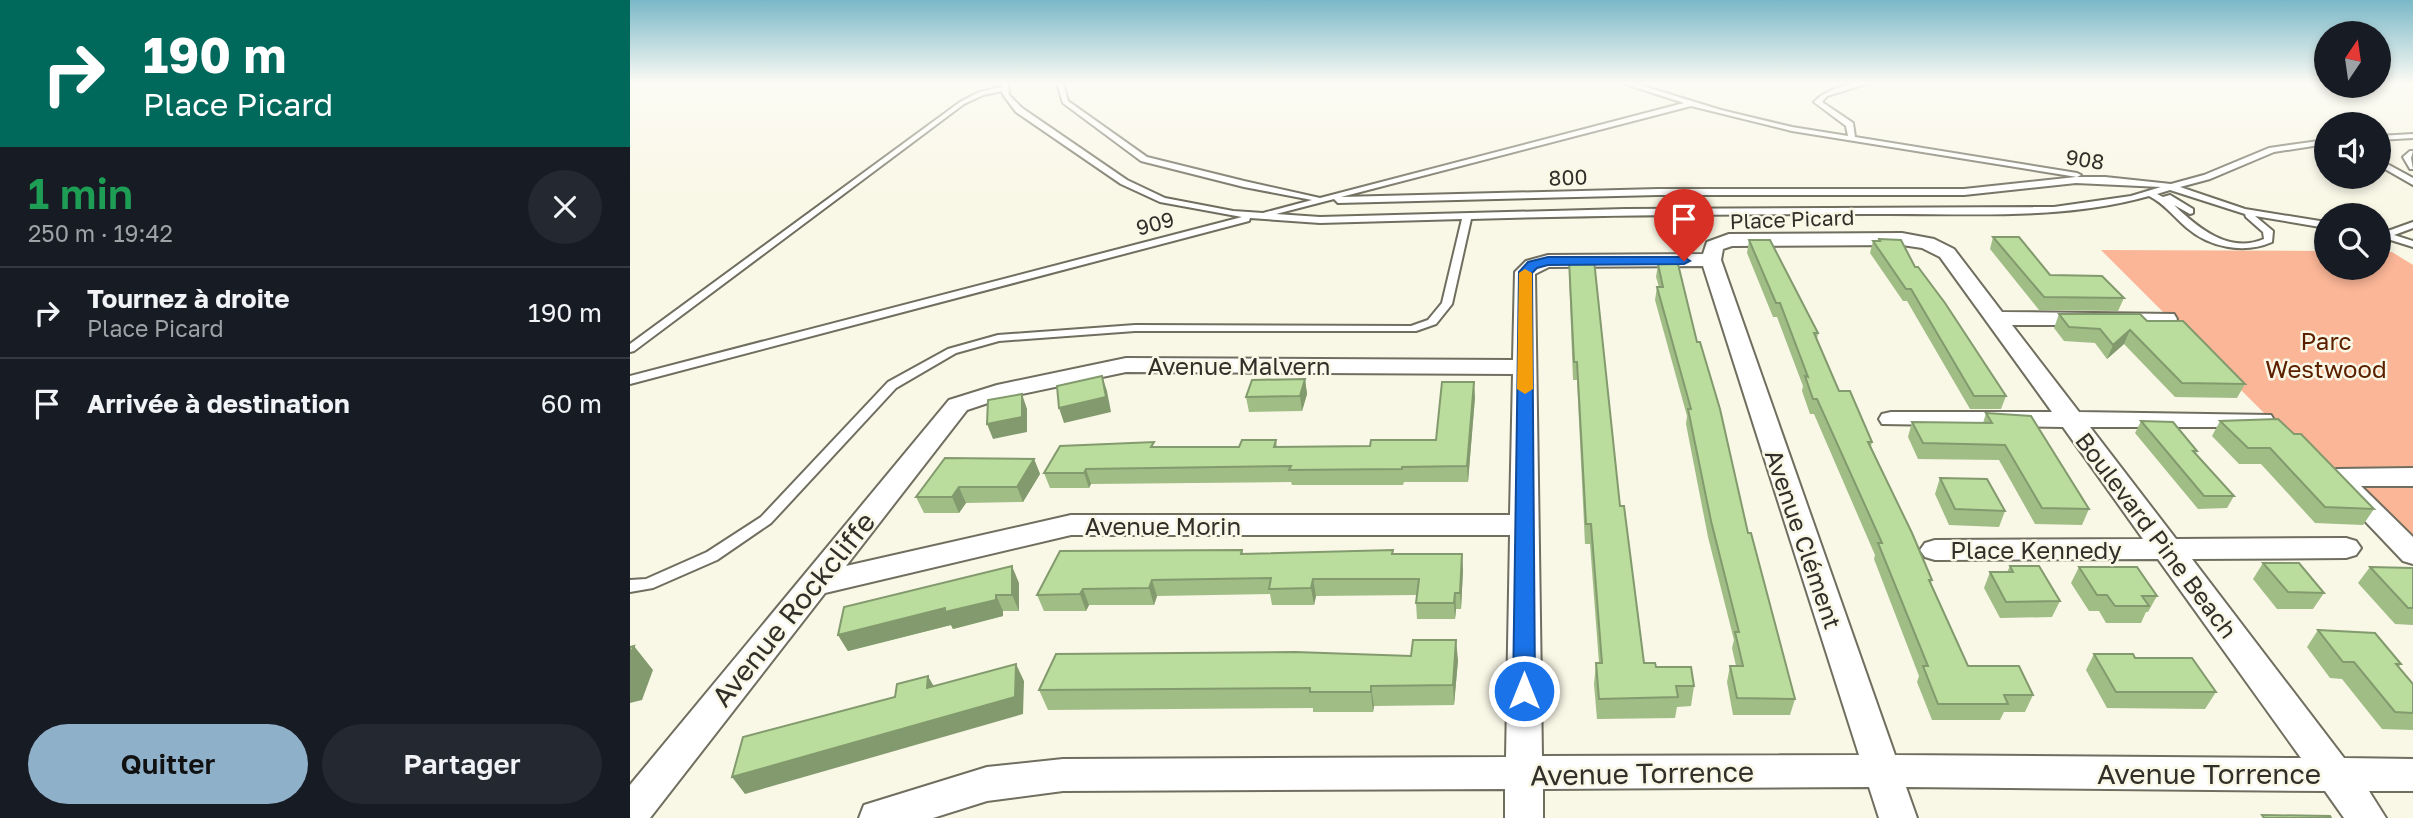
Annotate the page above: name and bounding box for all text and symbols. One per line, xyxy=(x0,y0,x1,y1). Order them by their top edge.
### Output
north arrow xyxy=(2314,21,2390,98)
map controls xyxy=(2314,21,2391,280)
text: 190 m xyxy=(143,25,286,84)
icon: right xyxy=(28,28,119,119)
text: Place Picard xyxy=(143,85,333,123)
button: sound xyxy=(2314,112,2391,189)
street label: 908 xyxy=(2064,143,2106,175)
street label: 800 xyxy=(1548,163,1588,191)
text: 1 min xyxy=(28,168,133,218)
button: close xyxy=(528,170,602,244)
pin xyxy=(1654,189,1714,261)
icon: arrive xyxy=(1665,200,1703,238)
button: search xyxy=(2314,203,2391,280)
street label: Place Picard xyxy=(1729,204,1855,234)
street label: 909 xyxy=(1133,205,1177,241)
text: 250 m · 19:42 xyxy=(28,219,173,247)
text: Tournez à droite xyxy=(87,283,290,314)
icon: right xyxy=(28,294,66,332)
text: 190 m xyxy=(528,297,602,328)
text: Place Picard xyxy=(87,314,224,342)
park label: Parc Westwood xyxy=(2265,326,2387,383)
street label: Avenue Malvern xyxy=(1147,351,1331,380)
icon: arrive xyxy=(28,385,66,423)
text: Arrivée à destination xyxy=(87,388,350,419)
text: 60 m xyxy=(541,388,602,419)
street label: Boulevard Pine Beach xyxy=(2070,426,2244,644)
street label: Avenue Clément xyxy=(1760,446,1848,632)
street label: Avenue Rockcliffe xyxy=(705,505,881,713)
street label: Avenue Morin xyxy=(1085,511,1241,540)
street label: Place Kennedy xyxy=(1950,535,2122,564)
position arrow xyxy=(1487,654,1561,728)
button: Quitter xyxy=(28,724,308,804)
button: Partager xyxy=(322,724,602,804)
street label: Avenue Torrence xyxy=(1530,755,1754,791)
street label: Avenue Torrence xyxy=(2097,757,2321,790)

